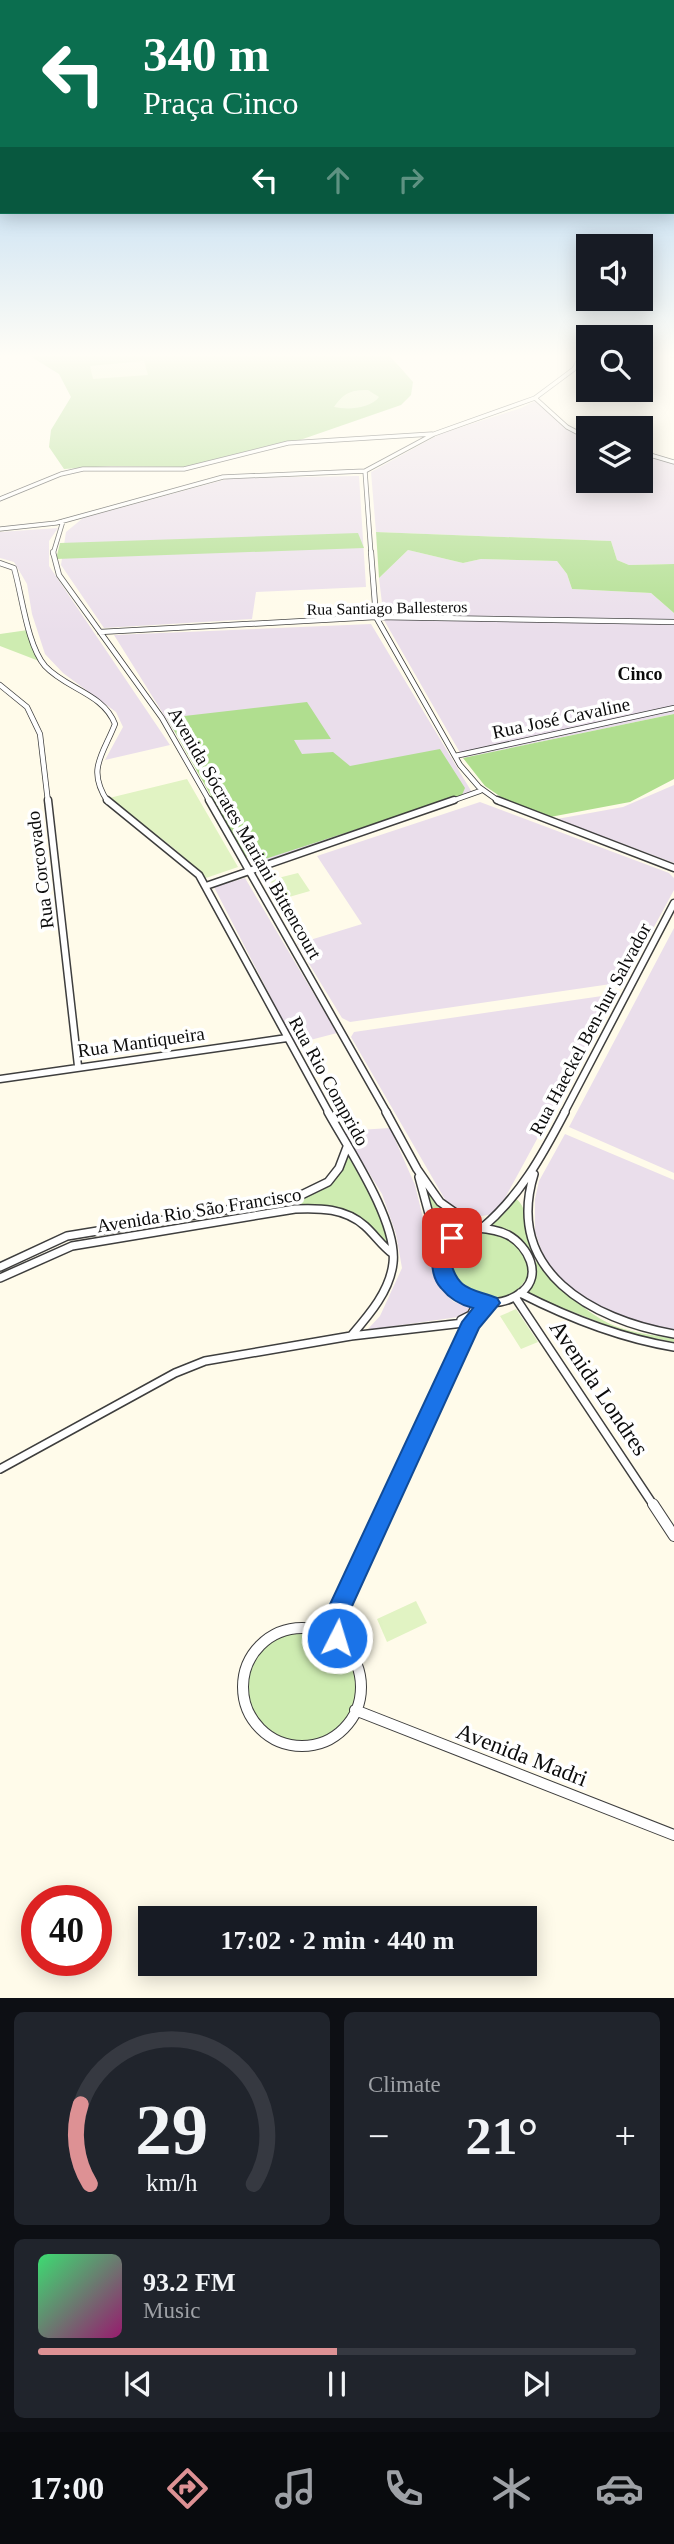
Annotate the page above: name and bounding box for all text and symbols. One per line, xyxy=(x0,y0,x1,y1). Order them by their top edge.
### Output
text: 340 m xyxy=(143,27,270,82)
icon: left xyxy=(28,28,119,119)
text: Praça Cinco xyxy=(143,85,299,121)
icon: left xyxy=(246,161,284,199)
icon: ahead xyxy=(319,161,357,199)
icon: right xyxy=(392,161,430,199)
map controls xyxy=(576,234,653,493)
button: sound xyxy=(576,234,653,311)
button: search xyxy=(576,325,653,402)
button: layers xyxy=(576,416,653,493)
street label: Rua Santiago Ballesteros xyxy=(306,598,468,619)
district label: Cinco xyxy=(618,664,663,684)
street label: Rua José Cavaline xyxy=(490,693,632,743)
street label: Avenida Sócrates Mariani Bittencourt xyxy=(164,703,326,963)
street label: Rua Corcovado xyxy=(22,810,58,930)
street label: Rua Haeckel Ben-hur Salvador xyxy=(525,919,655,1139)
street label: Rua Rio Comprido xyxy=(285,1013,373,1149)
street label: Rua Mantiqueira xyxy=(76,1023,207,1061)
street label: Avenida Rio São Francisco xyxy=(95,1183,303,1237)
pin xyxy=(422,1208,482,1268)
icon: arrive xyxy=(433,1219,471,1257)
street label: Avenida Londres xyxy=(545,1316,653,1460)
position arrow xyxy=(300,1601,374,1675)
street label: Avenida Madri xyxy=(453,1719,591,1791)
speed limit sign: 40 xyxy=(21,1885,112,1976)
text: 17:02 · 2 min · 440 m xyxy=(221,1926,455,1955)
text: Climate xyxy=(368,2072,441,2097)
text: 29 xyxy=(136,2090,208,2171)
text: 21° xyxy=(466,2108,538,2165)
text: − xyxy=(368,2115,389,2157)
text: + xyxy=(615,2115,636,2157)
text: km/h xyxy=(146,2169,198,2196)
text: 93.2 FM xyxy=(143,2268,235,2297)
text: Music xyxy=(143,2298,201,2323)
icon: previous xyxy=(119,2365,157,2403)
icon: pause xyxy=(318,2365,356,2403)
icon: next xyxy=(517,2365,555,2403)
icon: directions xyxy=(163,2464,212,2513)
icon: music xyxy=(271,2464,320,2513)
icon: phone xyxy=(379,2464,428,2513)
icon: climate xyxy=(487,2464,536,2513)
icon: car xyxy=(595,2464,644,2513)
text: 17:00 xyxy=(30,2470,104,2506)

